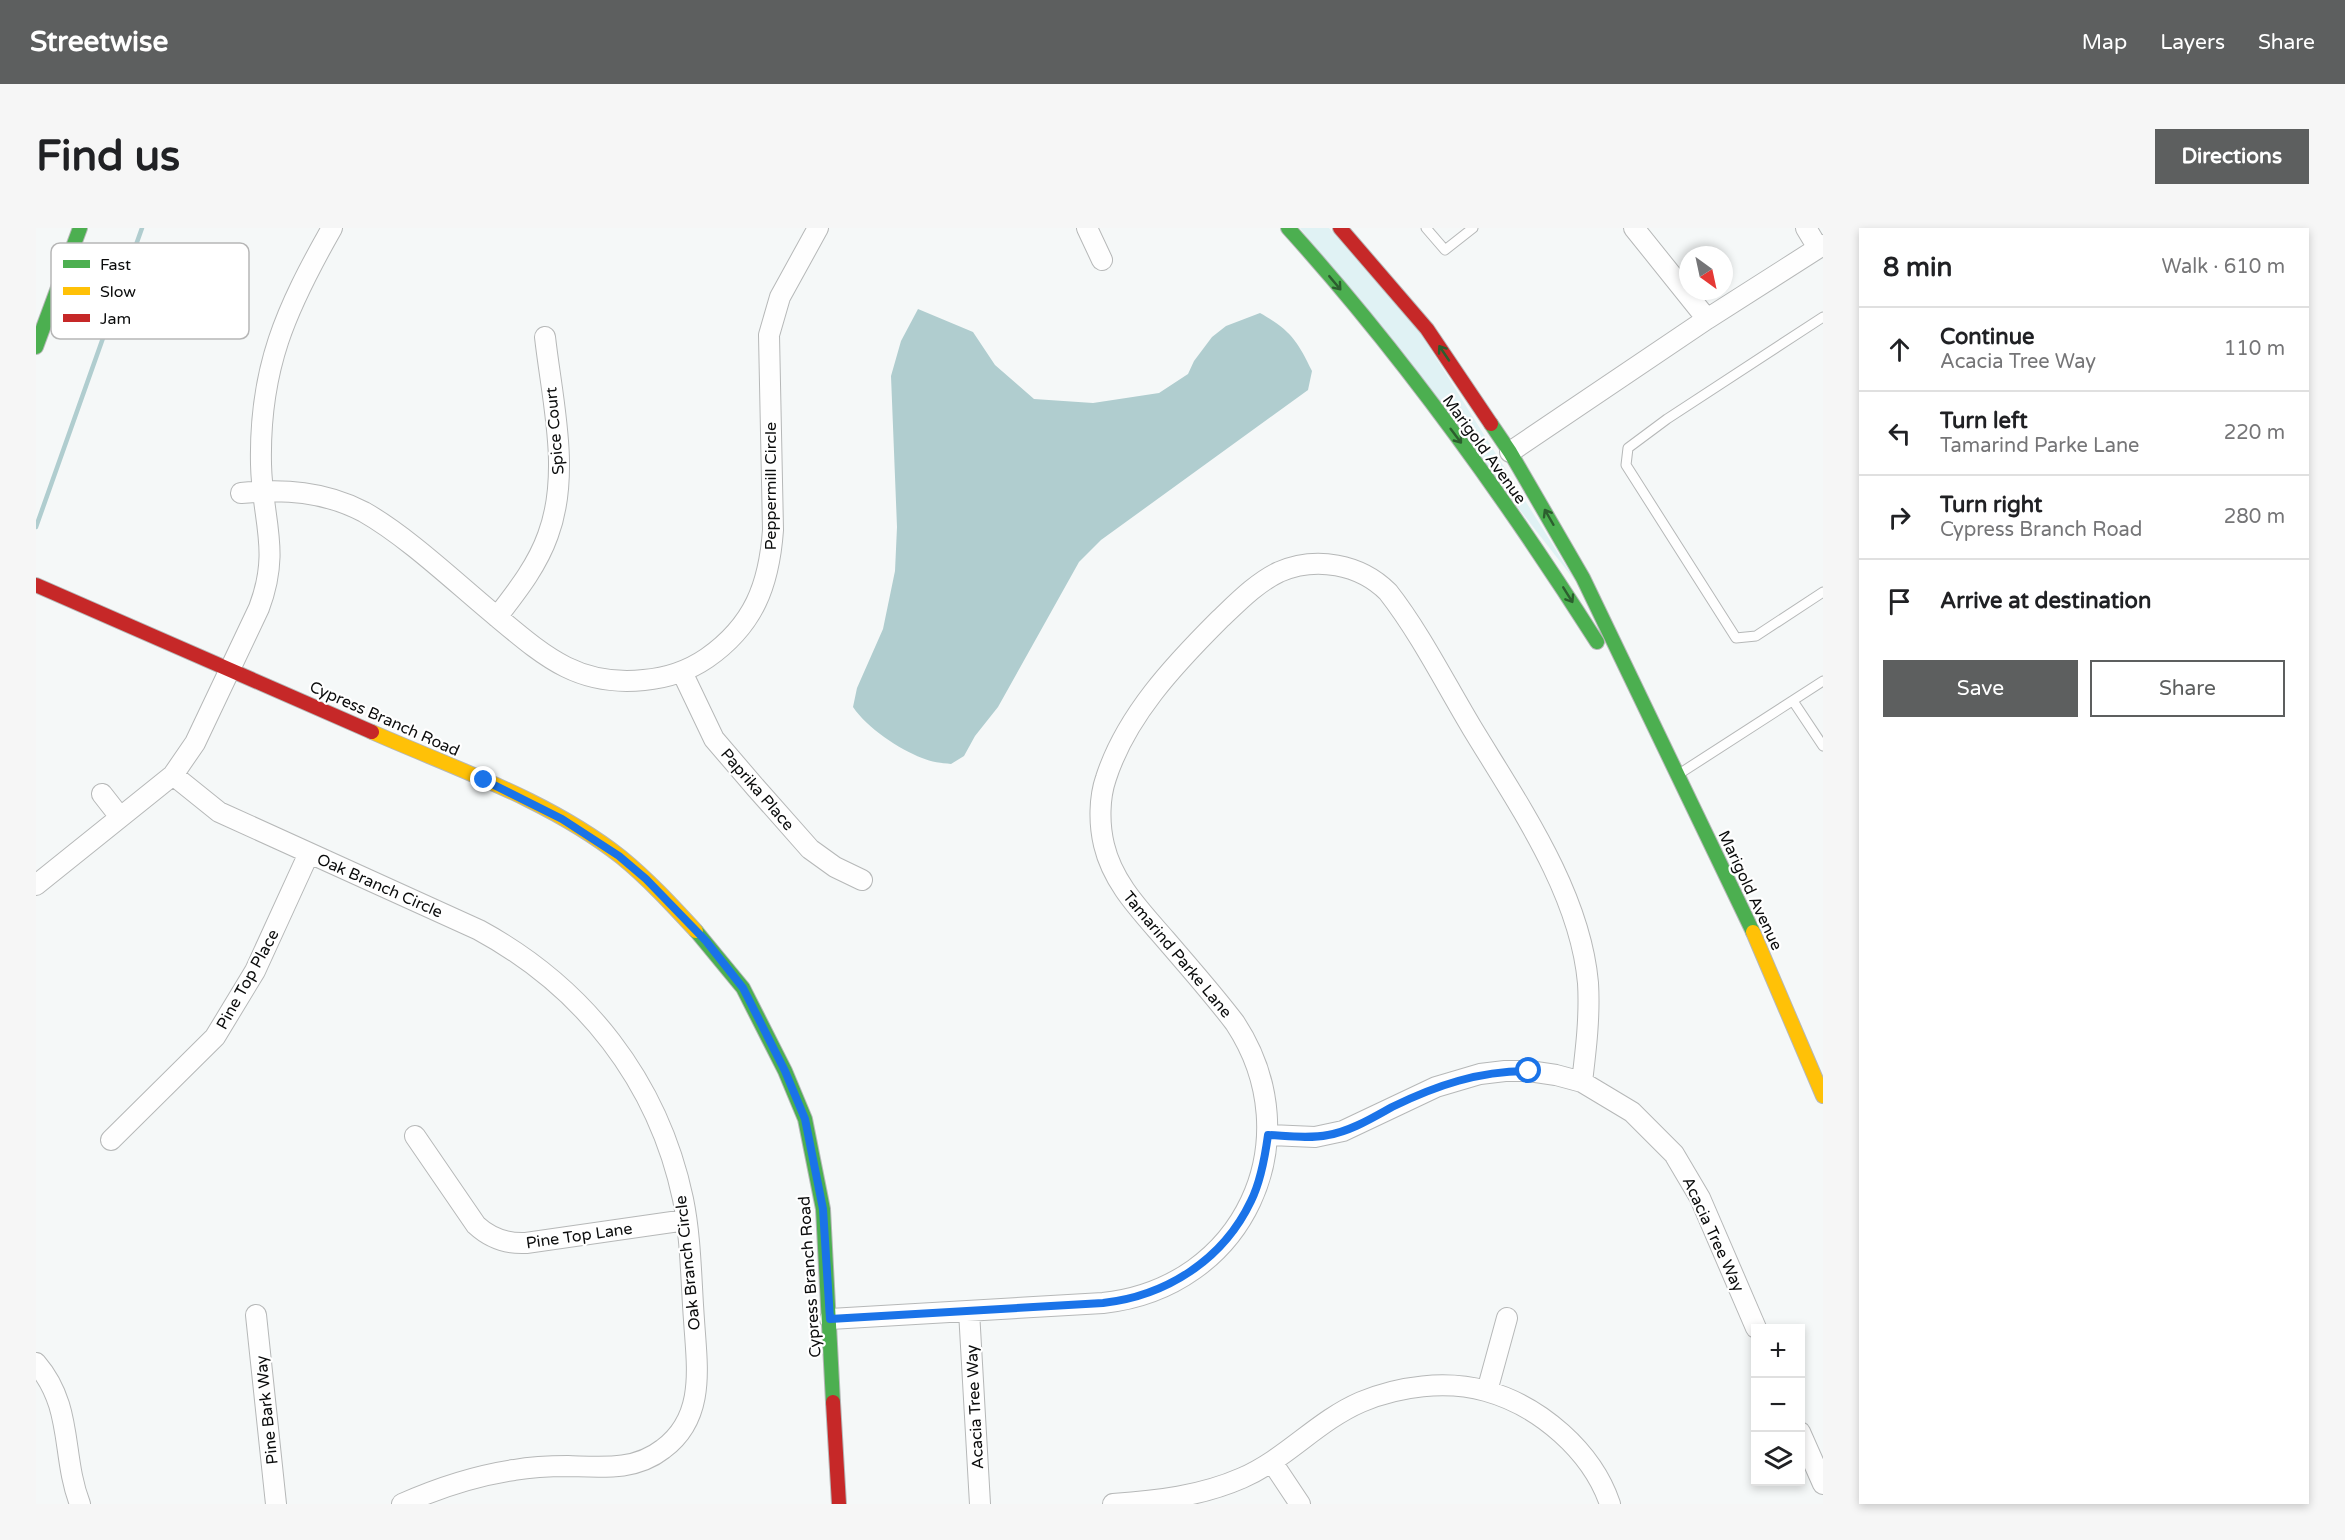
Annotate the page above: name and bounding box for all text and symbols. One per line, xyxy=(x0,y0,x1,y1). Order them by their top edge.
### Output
text: Streetwise xyxy=(30,25,168,59)
text: Map xyxy=(2082,30,2127,55)
text: Layers xyxy=(2160,30,2225,55)
text: Share xyxy=(2258,30,2315,55)
button: Directions xyxy=(2155,129,2309,184)
text: Find us xyxy=(36,131,180,182)
legend xyxy=(51,243,249,339)
north arrow xyxy=(1679,246,1733,300)
text: 8 min xyxy=(1883,252,1952,283)
text: Fast xyxy=(100,255,131,275)
text: Walk · 610 m xyxy=(2162,255,2285,279)
one-way arrow xyxy=(1328,275,1342,290)
text: Slow xyxy=(100,282,136,302)
text: Jam xyxy=(100,309,131,329)
text: Continue xyxy=(1940,324,2035,350)
icon: ahead xyxy=(1883,333,1916,366)
text: 110 m xyxy=(2224,337,2285,361)
one-way arrow xyxy=(1438,345,1450,362)
text: Acacia Tree Way xyxy=(1940,350,2096,374)
street label: Spice Court xyxy=(541,386,569,476)
street label: Marigold Avenue xyxy=(1438,391,1530,508)
text: Turn left xyxy=(1940,408,2028,434)
icon: left xyxy=(1883,417,1916,450)
text: 220 m xyxy=(2224,421,2285,445)
street label: Peppermill Circle xyxy=(761,422,781,550)
one-way arrow xyxy=(1449,428,1462,444)
text: Tamarind Parke Lane xyxy=(1940,434,2139,458)
text: Turn right xyxy=(1940,492,2042,518)
icon: right xyxy=(1883,501,1916,534)
text: 280 m xyxy=(2224,505,2285,529)
one-way arrow xyxy=(1543,509,1555,526)
text: Cypress Branch Road xyxy=(1940,518,2142,542)
icon: arrive xyxy=(1883,585,1916,618)
one-way arrow xyxy=(1562,587,1575,604)
text: Arrive at destination xyxy=(1940,588,2151,614)
button: Save xyxy=(1883,660,2078,717)
button: Share xyxy=(2090,660,2285,717)
street label: Cypress Branch Road xyxy=(307,677,463,761)
street label: Paprika Place xyxy=(716,744,798,835)
route end xyxy=(470,766,496,792)
street label: Marigold Avenue xyxy=(1714,827,1787,954)
street label: Oak Branch Circle xyxy=(314,849,446,923)
street label: Tamarind Parke Lane xyxy=(1118,887,1236,1022)
street label: Pine Top Place xyxy=(212,926,284,1033)
route start xyxy=(1515,1057,1541,1083)
street label: Acacia Tree Way xyxy=(1678,1174,1749,1296)
street label: Oak Branch Circle xyxy=(671,1194,705,1331)
street label: Cypress Branch Road xyxy=(794,1195,826,1358)
street label: Pine Top Lane xyxy=(525,1219,634,1253)
map controls xyxy=(1751,1324,1805,1486)
button: + xyxy=(1751,1324,1805,1378)
street label: Acacia Tree Way xyxy=(962,1344,988,1470)
street label: Pine Bark Way xyxy=(251,1354,283,1465)
button: − xyxy=(1751,1378,1805,1432)
button: layers xyxy=(1751,1432,1805,1486)

